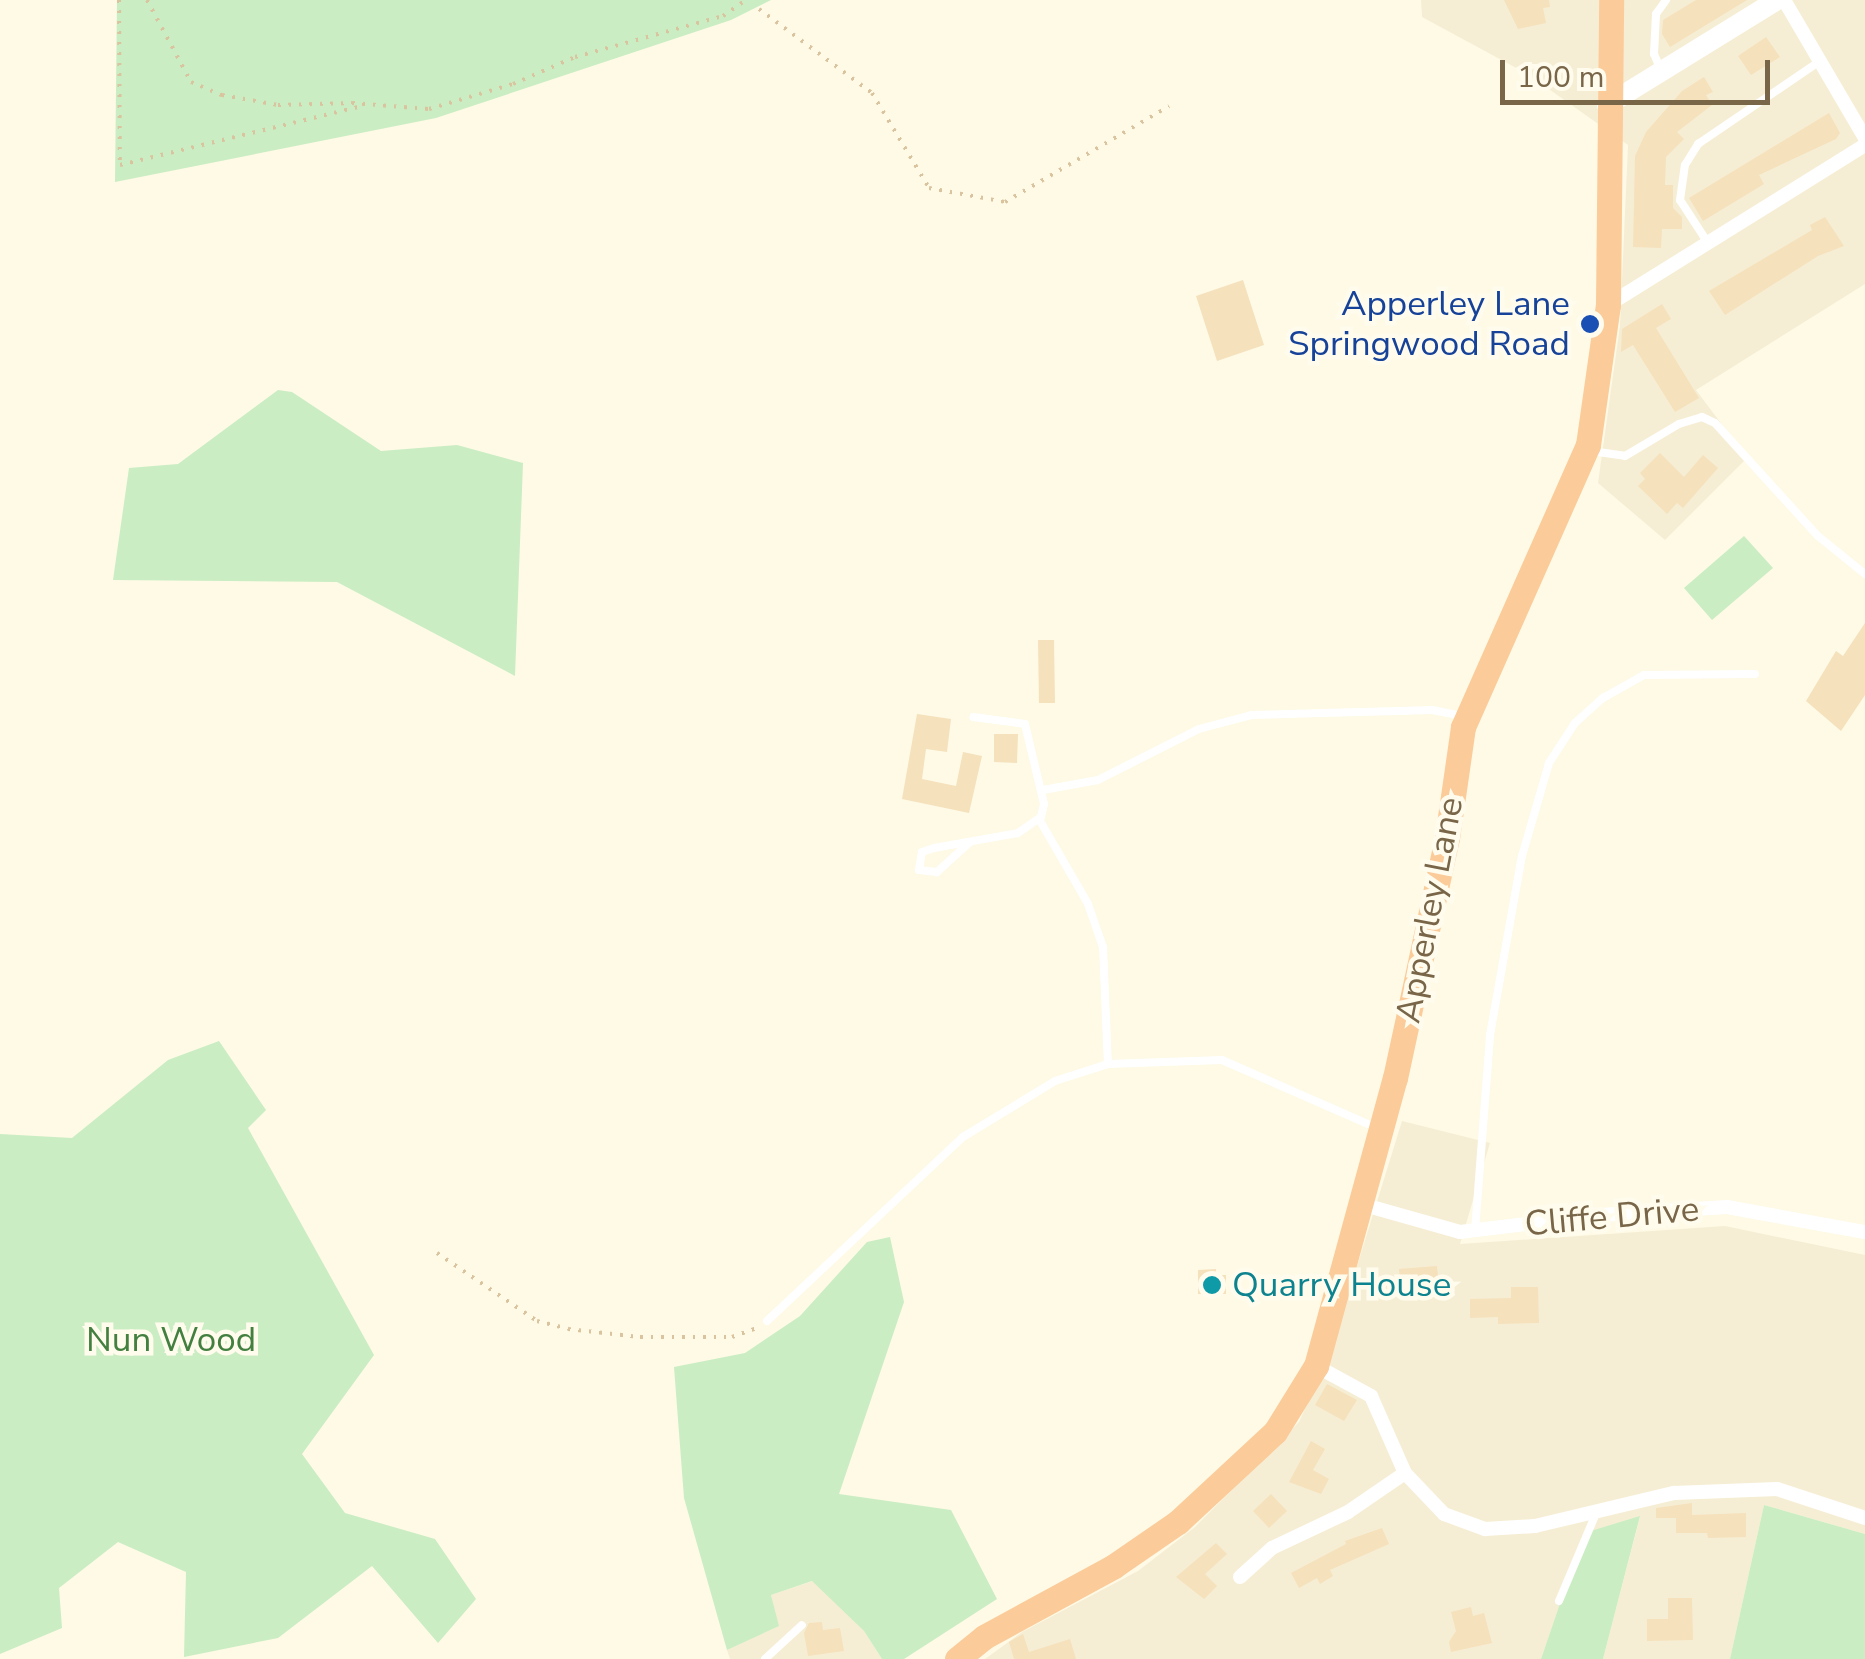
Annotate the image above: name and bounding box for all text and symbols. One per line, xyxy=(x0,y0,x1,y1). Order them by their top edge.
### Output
scale bar xyxy=(1505,40,1775,102)
text: 100 m xyxy=(1517,57,1604,98)
place label: Apperley Lane Springwood Road xyxy=(1288,283,1570,365)
marker: Apperley Lane Springwood Road xyxy=(1579,313,1601,335)
street label: Apperley Lane xyxy=(1388,794,1472,1026)
street label: Cliffe Drive xyxy=(1523,1188,1701,1246)
place label: Quarry House xyxy=(1232,1264,1451,1306)
marker: Quarry House xyxy=(1201,1274,1223,1296)
park label: Nun Wood xyxy=(86,1319,256,1361)

